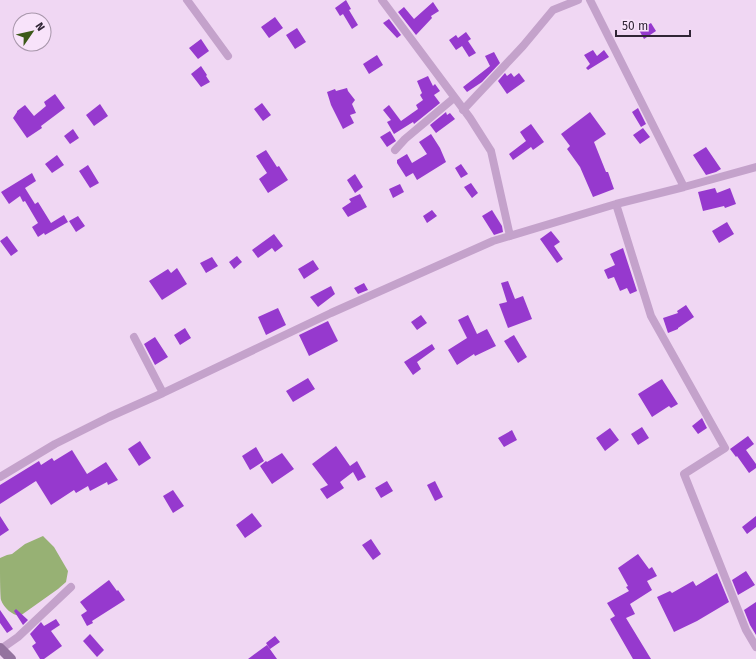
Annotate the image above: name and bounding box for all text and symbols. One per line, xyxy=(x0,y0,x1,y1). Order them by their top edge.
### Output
north arrow xyxy=(12,12,52,52)
scale bar xyxy=(616,12,690,38)
text: 50 m xyxy=(622,19,648,33)
text: N xyxy=(32,20,47,33)

